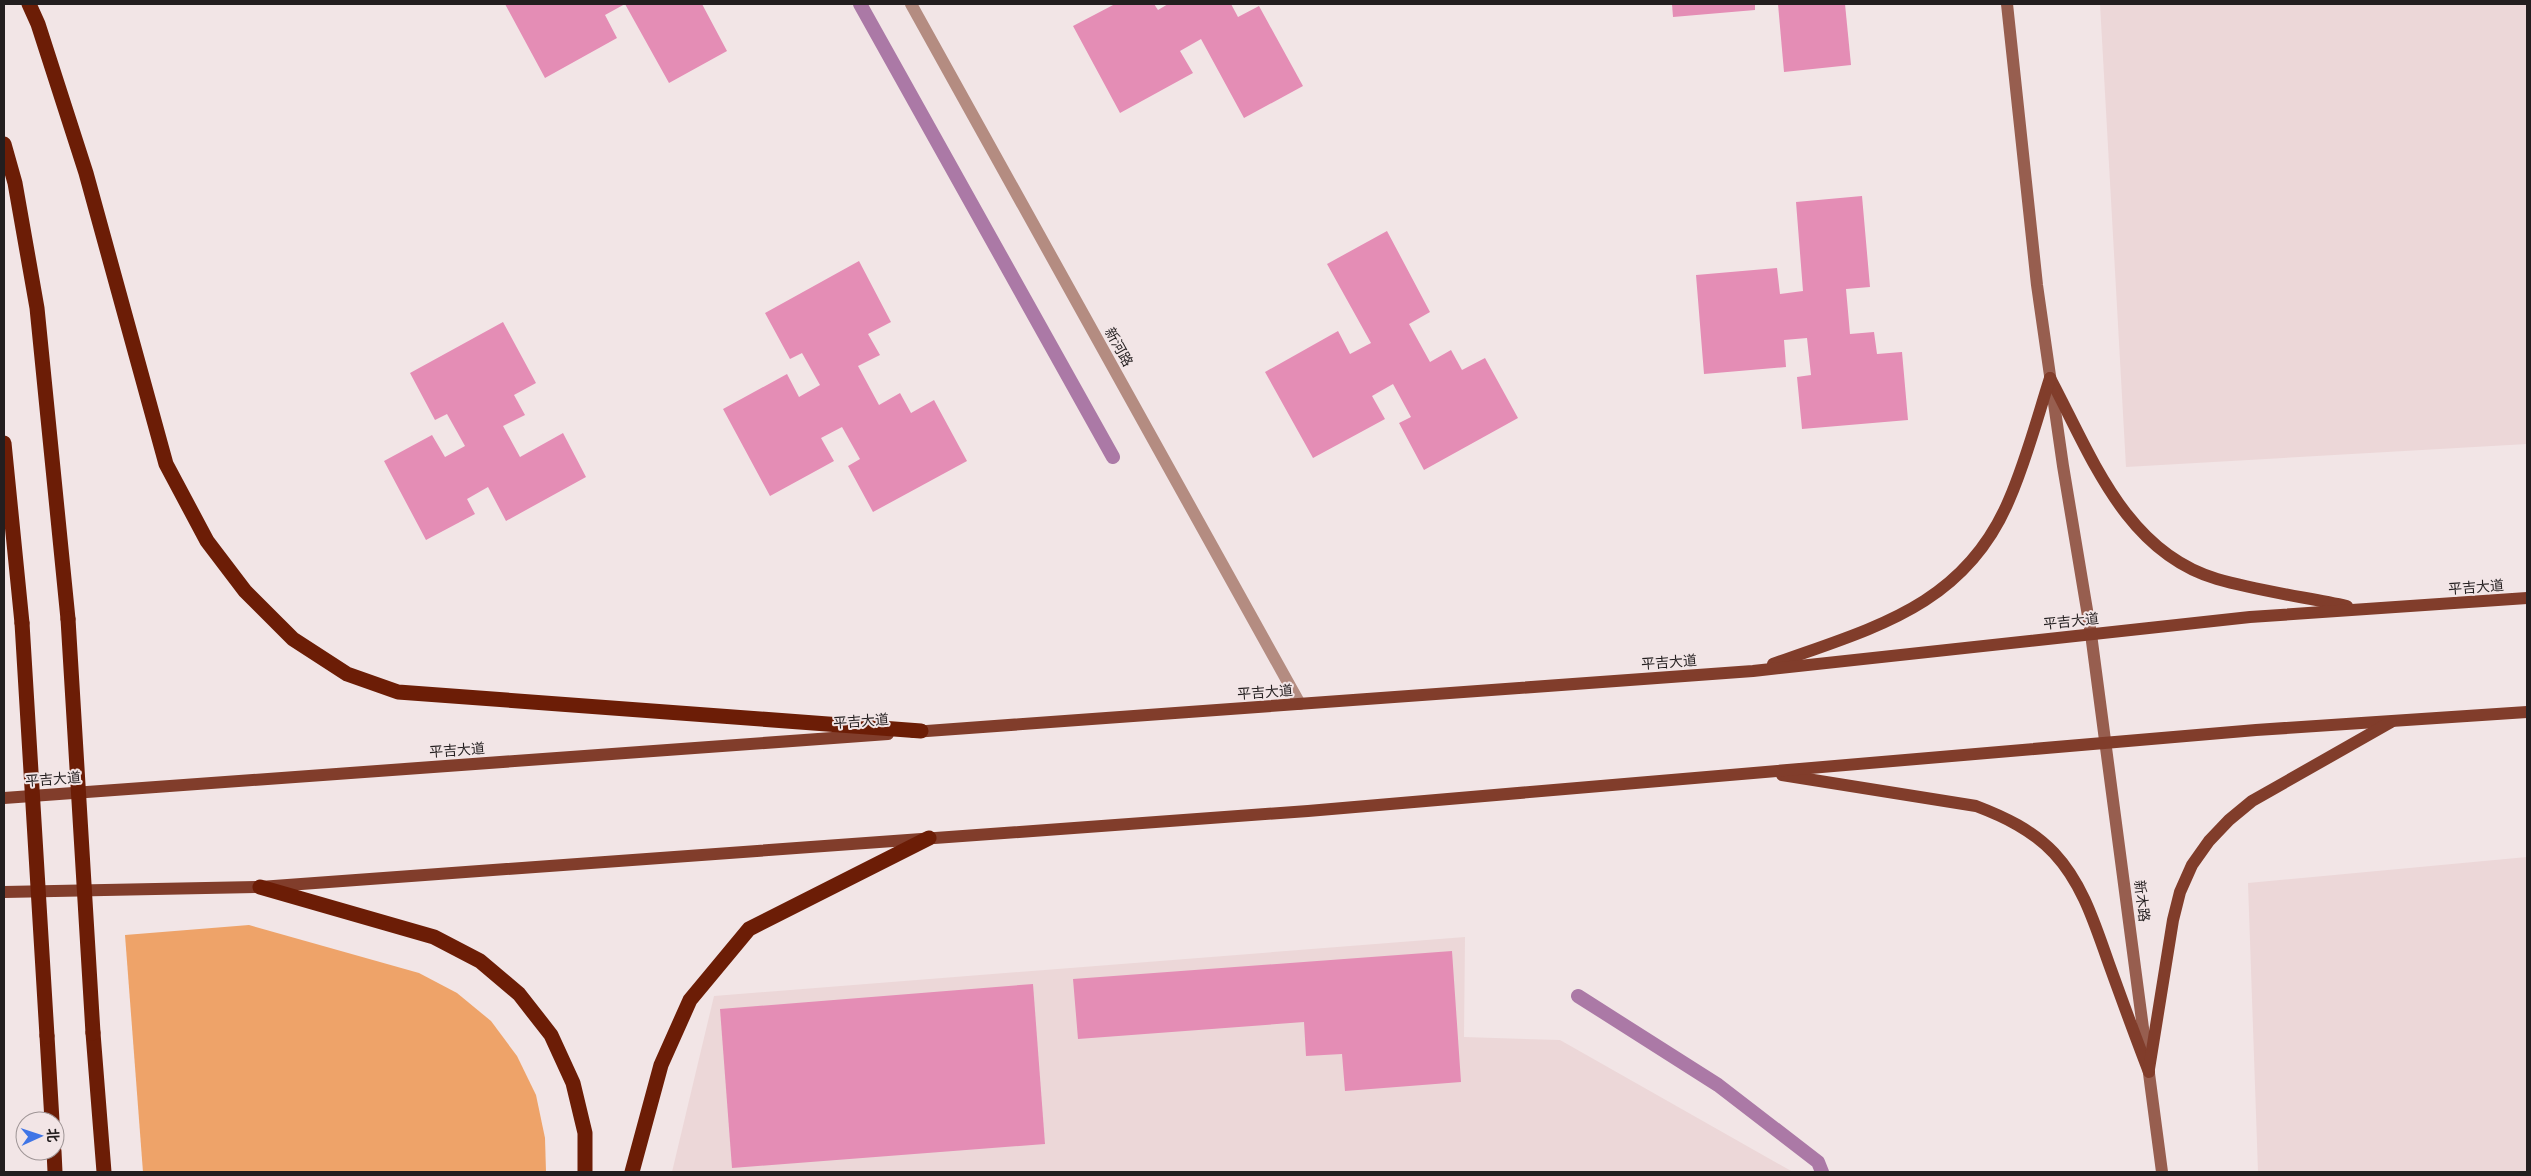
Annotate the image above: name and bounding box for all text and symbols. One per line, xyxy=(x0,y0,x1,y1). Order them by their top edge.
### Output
street label: 新河路 xyxy=(1101,324,1137,370)
street label: 平吉大道 xyxy=(2447,576,2505,598)
street label: 平吉大道 xyxy=(2042,609,2100,633)
street label: 平吉大道 xyxy=(1640,651,1698,673)
street label: 平吉大道 xyxy=(1236,681,1294,703)
street label: 平吉大道 xyxy=(832,710,890,732)
street label: 平吉大道 xyxy=(428,739,486,761)
street label: 平吉大道 xyxy=(24,768,82,790)
street label: 新木路 xyxy=(2131,879,2153,923)
north arrow xyxy=(15,1111,65,1161)
text: 北 xyxy=(44,1128,62,1143)

